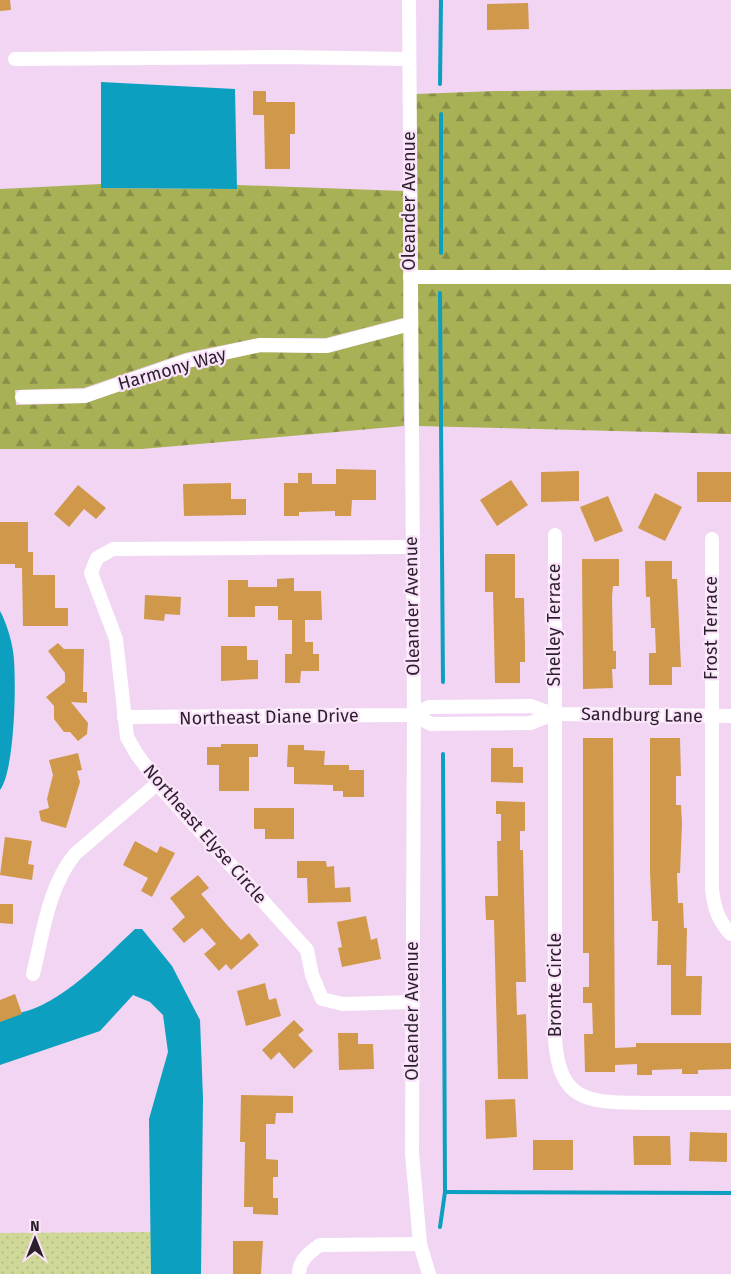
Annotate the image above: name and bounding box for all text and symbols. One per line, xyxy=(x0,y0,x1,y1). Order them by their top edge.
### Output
street label: Oleander Avenue xyxy=(398,131,420,271)
street label: Harmony Way xyxy=(115,343,229,395)
street label: Oleander Avenue xyxy=(400,536,424,676)
street label: Shelley Terrace xyxy=(543,563,565,687)
street label: Frost Terrace xyxy=(700,576,722,680)
street label: Sandburg Lane xyxy=(581,703,703,727)
street label: Northeast Diane Drive xyxy=(179,704,359,730)
street label: Northeast Elyse Circle xyxy=(139,760,271,908)
street label: Bronte Circle xyxy=(544,933,566,1037)
street label: Oleander Avenue xyxy=(401,941,423,1081)
north arrow xyxy=(10,1214,60,1264)
text: N xyxy=(30,1218,40,1235)

